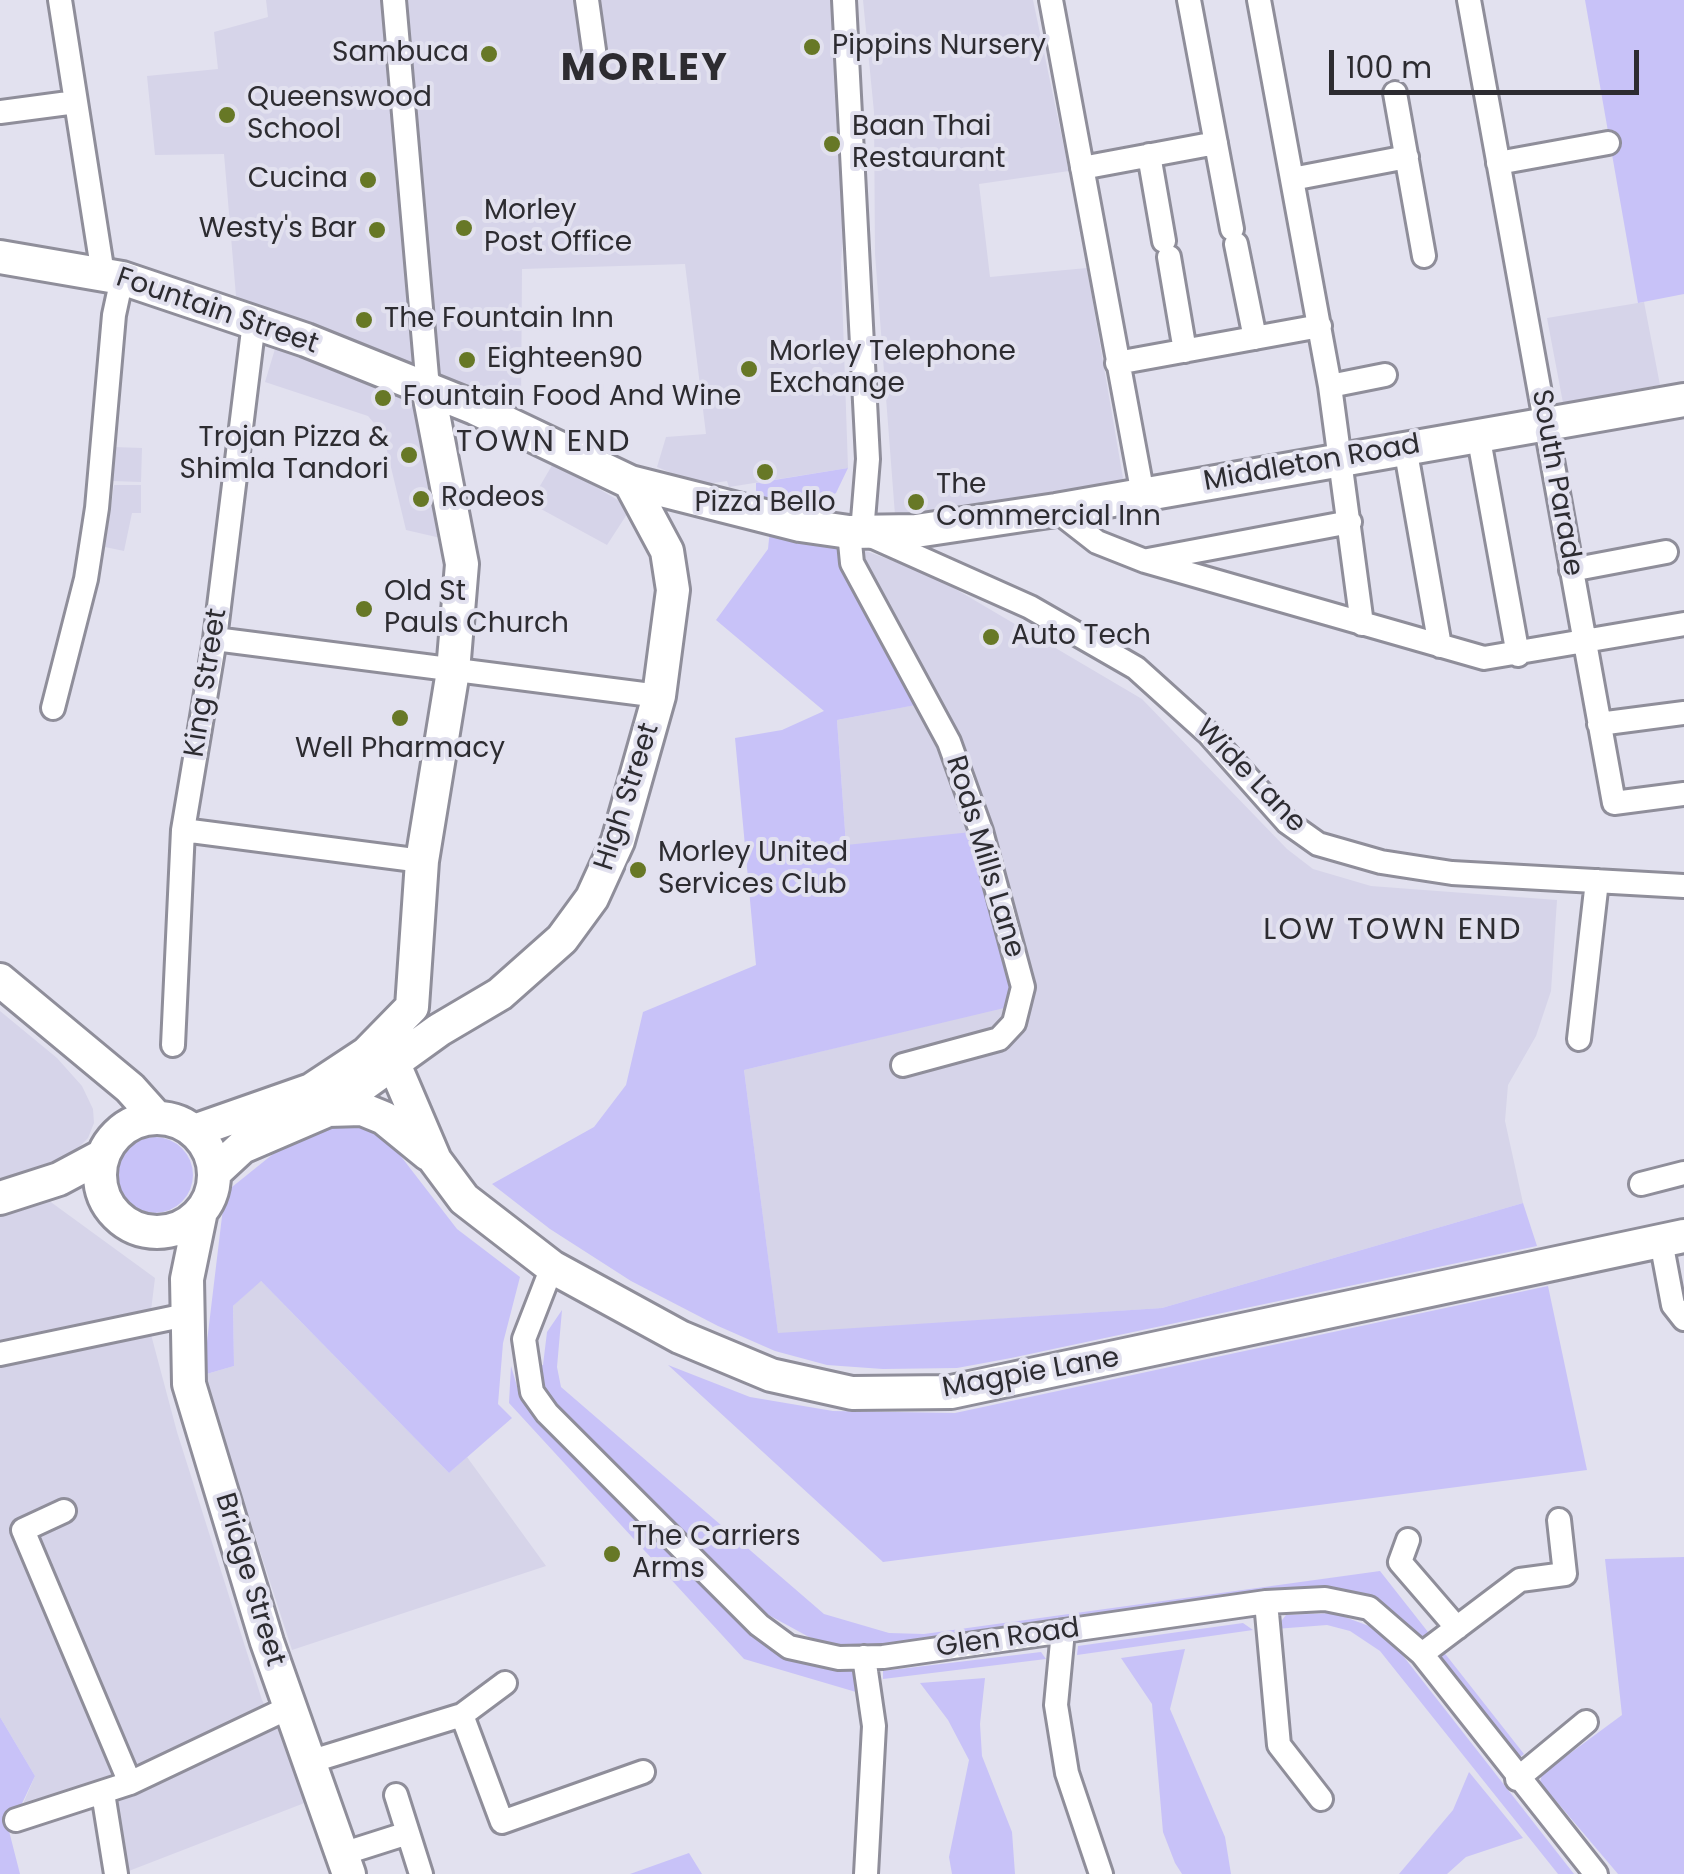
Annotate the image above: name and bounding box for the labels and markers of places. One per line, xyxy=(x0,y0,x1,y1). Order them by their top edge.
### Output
place label: Pippins Nursery xyxy=(832,30,1046,64)
marker: Pippins Nursery xyxy=(801,36,823,58)
place label: Sambuca xyxy=(332,37,469,71)
marker: Sambuca xyxy=(478,43,500,65)
place label: Queenswood School xyxy=(247,82,432,148)
marker: Queenswood School xyxy=(216,104,238,126)
place label: Baan Thai Restaurant xyxy=(852,111,1006,177)
marker: Baan Thai Restaurant xyxy=(821,133,843,155)
place label: Cucina xyxy=(248,163,348,197)
marker: Cucina xyxy=(357,169,379,191)
place label: Morley Post Office xyxy=(484,195,632,261)
place label: Westy's Bar xyxy=(199,213,357,247)
marker: Morley Post Office xyxy=(453,217,475,239)
marker: Westy's Bar xyxy=(366,219,388,241)
place label: The Fountain Inn xyxy=(384,303,614,337)
marker: The Fountain Inn xyxy=(353,309,375,331)
place label: Morley Telephone Exchange xyxy=(769,336,1016,402)
place label: Eighteen90 xyxy=(487,343,643,377)
marker: Eighteen90 xyxy=(456,349,478,371)
marker: Morley Telephone Exchange xyxy=(738,358,760,380)
place label: Fountain Food And Wine xyxy=(403,381,741,415)
marker: Fountain Food And Wine xyxy=(372,387,394,409)
place label: Trojan Pizza & Shimla Tandori xyxy=(179,422,389,488)
marker: Trojan Pizza & Shimla Tandori xyxy=(398,444,420,466)
marker: Pizza Bello xyxy=(754,461,776,483)
place label: The Commercial Inn xyxy=(936,469,1161,535)
place label: Rodeos xyxy=(441,482,545,516)
place label: Pizza Bello xyxy=(694,487,836,521)
marker: Rodeos xyxy=(410,488,432,510)
marker: The Commercial Inn xyxy=(905,491,927,513)
place label: Old St Pauls Church xyxy=(384,576,569,642)
marker: Old St Pauls Church xyxy=(353,598,375,620)
place label: Auto Tech xyxy=(1011,620,1151,654)
marker: Auto Tech xyxy=(980,626,1002,648)
marker: Well Pharmacy xyxy=(389,707,411,729)
place label: Well Pharmacy xyxy=(295,733,505,767)
place label: Morley United Services Club xyxy=(658,837,848,903)
marker: Morley United Services Club xyxy=(627,859,649,881)
place label: The Carriers Arms xyxy=(632,1521,801,1587)
marker: The Carriers Arms xyxy=(601,1543,623,1565)

